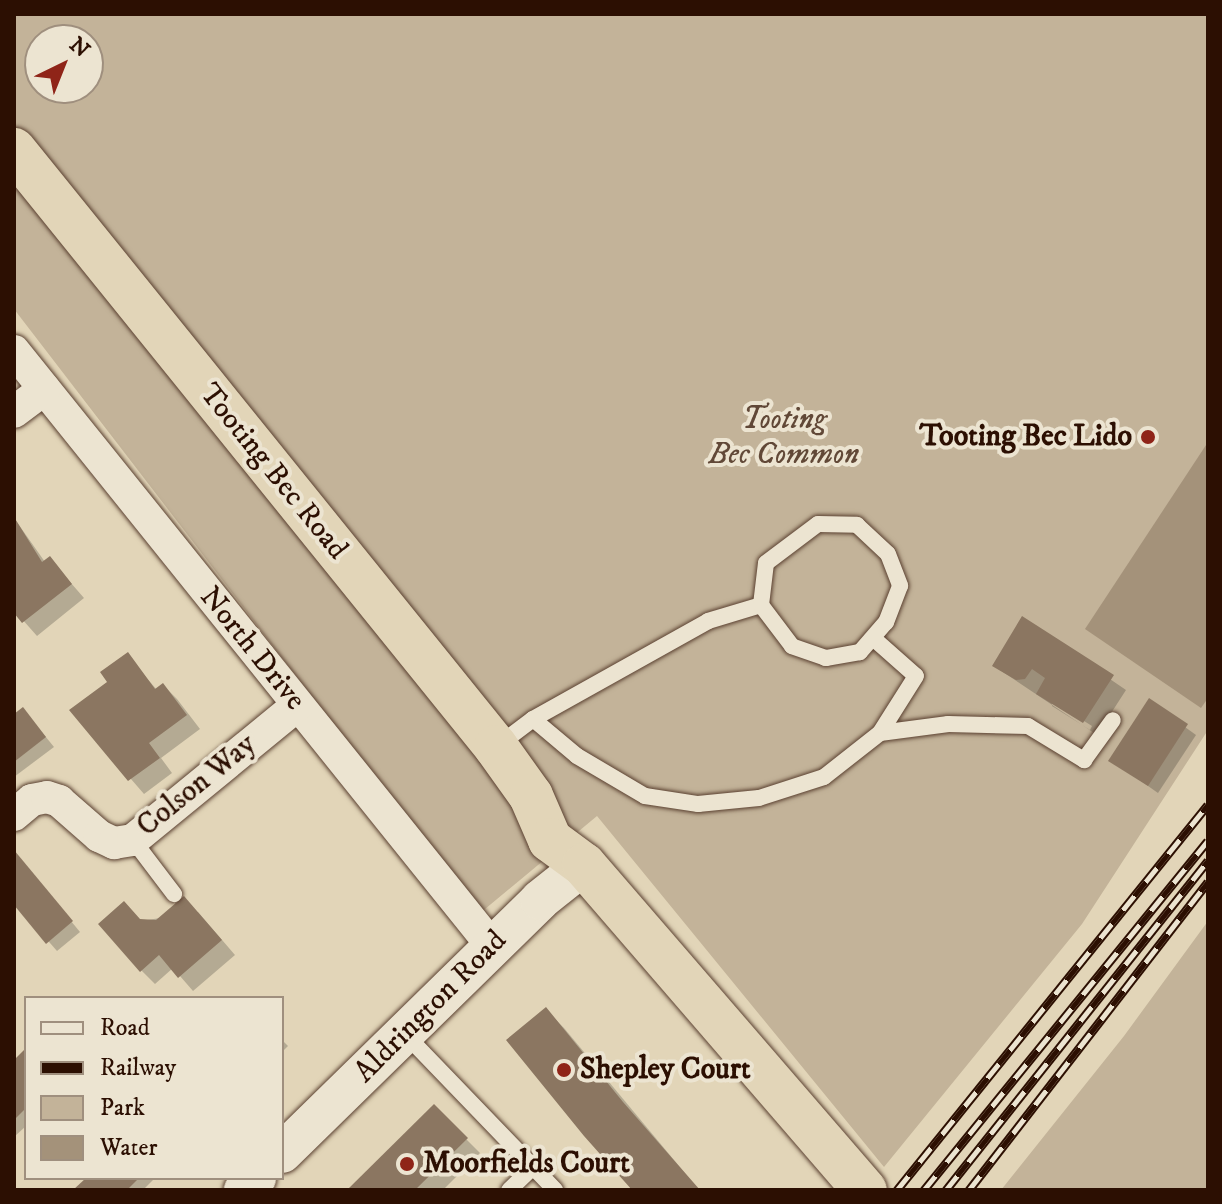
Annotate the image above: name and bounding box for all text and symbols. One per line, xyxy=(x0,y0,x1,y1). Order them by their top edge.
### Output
north arrow xyxy=(24,24,104,104)
text: N xyxy=(64,32,95,64)
street label: Tooting Bec Road xyxy=(191,377,355,567)
park label: Tooting Bec Common xyxy=(709,402,859,472)
place label: Tooting Bec Lido xyxy=(920,419,1132,455)
marker: Tooting Bec Lido xyxy=(1139,428,1157,446)
street label: North Drive xyxy=(191,580,313,718)
street label: Colson Way xyxy=(130,727,264,845)
street label: Aldrington Road xyxy=(347,923,515,1091)
legend xyxy=(24,996,284,1180)
text: Road xyxy=(100,1013,150,1043)
place label: Shepley Court xyxy=(580,1052,750,1088)
text: Railway xyxy=(100,1053,176,1083)
marker: Shepley Court xyxy=(555,1061,573,1079)
text: Park xyxy=(100,1093,145,1123)
text: Water xyxy=(100,1133,157,1163)
place label: Moorfields Court xyxy=(423,1146,630,1182)
marker: Moorfields Court xyxy=(398,1155,416,1173)

